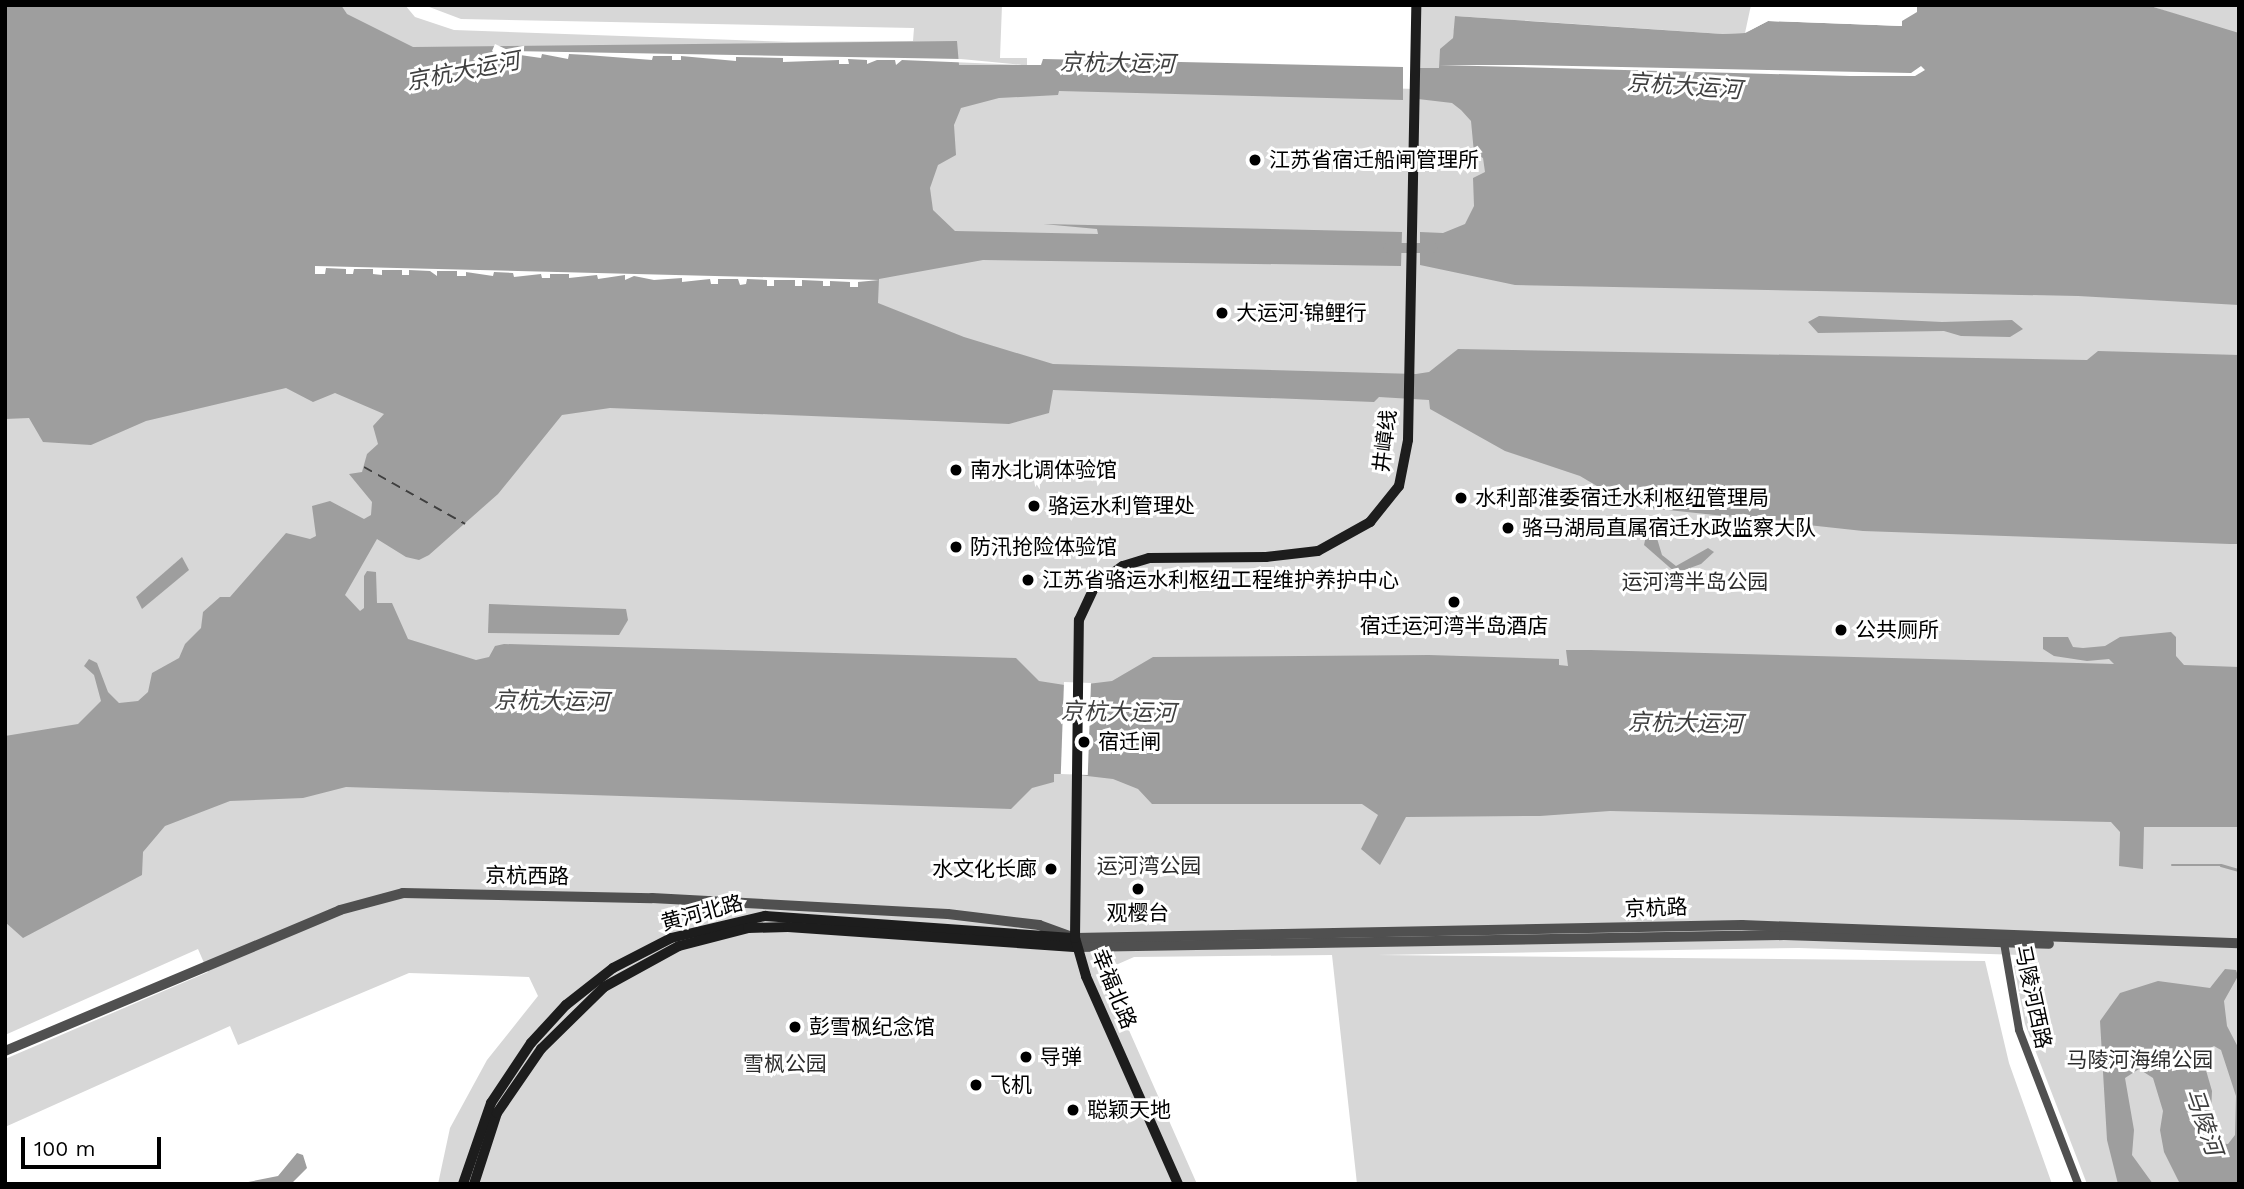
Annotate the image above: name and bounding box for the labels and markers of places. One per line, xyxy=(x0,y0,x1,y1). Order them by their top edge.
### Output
place label: 江苏省宿迁船闸管理所 xyxy=(1269,147,1479,173)
marker: 江苏省宿迁船闸管理所 xyxy=(1247,152,1263,168)
place label: 大运河·锦鲤行 xyxy=(1236,300,1367,326)
marker: 大运河·锦鲤行 xyxy=(1214,305,1230,321)
place label: 南水北调体验馆 xyxy=(970,457,1117,483)
marker: 南水北调体验馆 xyxy=(948,462,964,478)
place label: 水利部淮委宿迁水利枢纽管理局 xyxy=(1475,485,1769,511)
marker: 水利部淮委宿迁水利枢纽管理局 xyxy=(1453,490,1469,506)
place label: 骆运水利管理处 xyxy=(1048,493,1195,519)
marker: 骆运水利管理处 xyxy=(1026,498,1042,514)
place label: 骆马湖局直属宿迁水政监察大队 xyxy=(1522,515,1816,541)
marker: 骆马湖局直属宿迁水政监察大队 xyxy=(1500,520,1516,536)
place label: 防汛抢险体验馆 xyxy=(970,534,1117,560)
marker: 防汛抢险体验馆 xyxy=(948,539,964,555)
place label: 江苏省骆运水利枢纽工程维护养护中心 xyxy=(1042,567,1399,593)
marker: 江苏省骆运水利枢纽工程维护养护中心 xyxy=(1020,572,1036,588)
marker: 宿迁运河湾半岛酒店 xyxy=(1446,594,1462,610)
place label: 宿迁运河湾半岛酒店 xyxy=(1360,613,1548,639)
place label: 公共厕所 xyxy=(1855,617,1939,643)
marker: 公共厕所 xyxy=(1833,622,1849,638)
place label: 宿迁闸 xyxy=(1098,729,1161,755)
marker: 宿迁闸 xyxy=(1076,734,1092,750)
place label: 水文化长廊 xyxy=(932,856,1037,882)
marker: 水文化长廊 xyxy=(1043,861,1059,877)
marker: 观樱台 xyxy=(1130,881,1146,897)
place label: 观樱台 xyxy=(1107,900,1169,926)
place label: 彭雪枫纪念馆 xyxy=(809,1014,935,1040)
marker: 彭雪枫纪念馆 xyxy=(787,1019,803,1035)
place label: 导弹 xyxy=(1040,1044,1082,1070)
marker: 导弹 xyxy=(1018,1049,1034,1065)
place label: 飞机 xyxy=(990,1072,1032,1098)
marker: 飞机 xyxy=(968,1077,984,1093)
place label: 聪颖天地 xyxy=(1087,1097,1171,1123)
marker: 聪颖天地 xyxy=(1065,1102,1081,1118)

